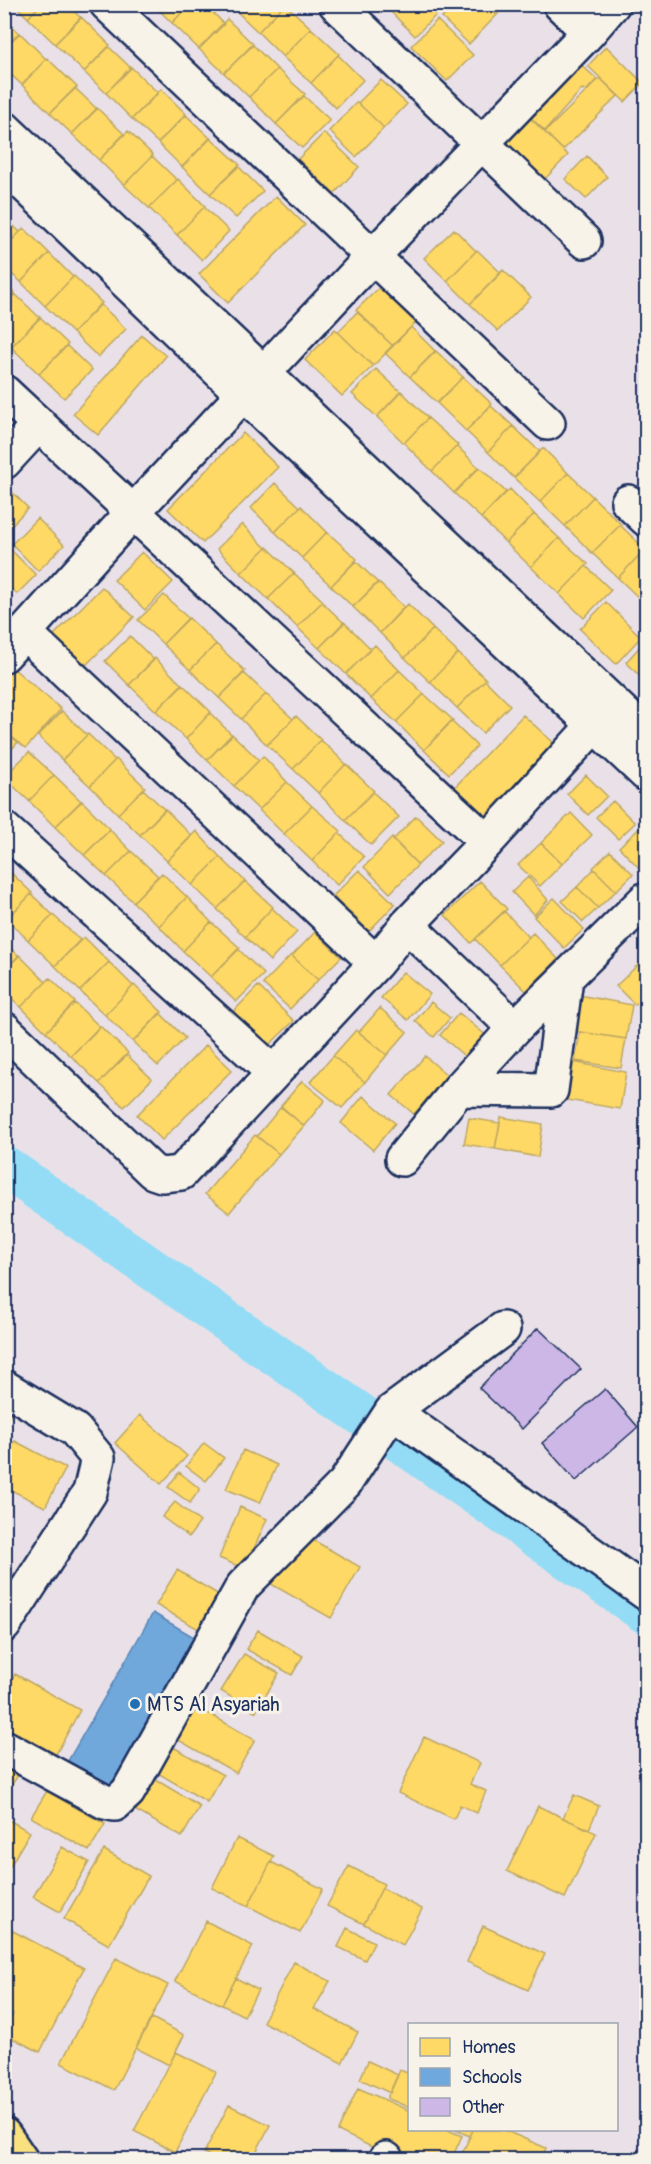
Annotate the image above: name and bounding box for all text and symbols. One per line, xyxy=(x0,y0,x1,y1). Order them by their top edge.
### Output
place label: MTS Al Asyariah xyxy=(147,1692,280,1717)
marker: MTS Al Asyariah xyxy=(128,1697,142,1711)
legend xyxy=(408,2023,618,2131)
text: Homes xyxy=(462,2036,515,2059)
text: Schools xyxy=(462,2066,522,2089)
text: Other xyxy=(462,2096,505,2119)

